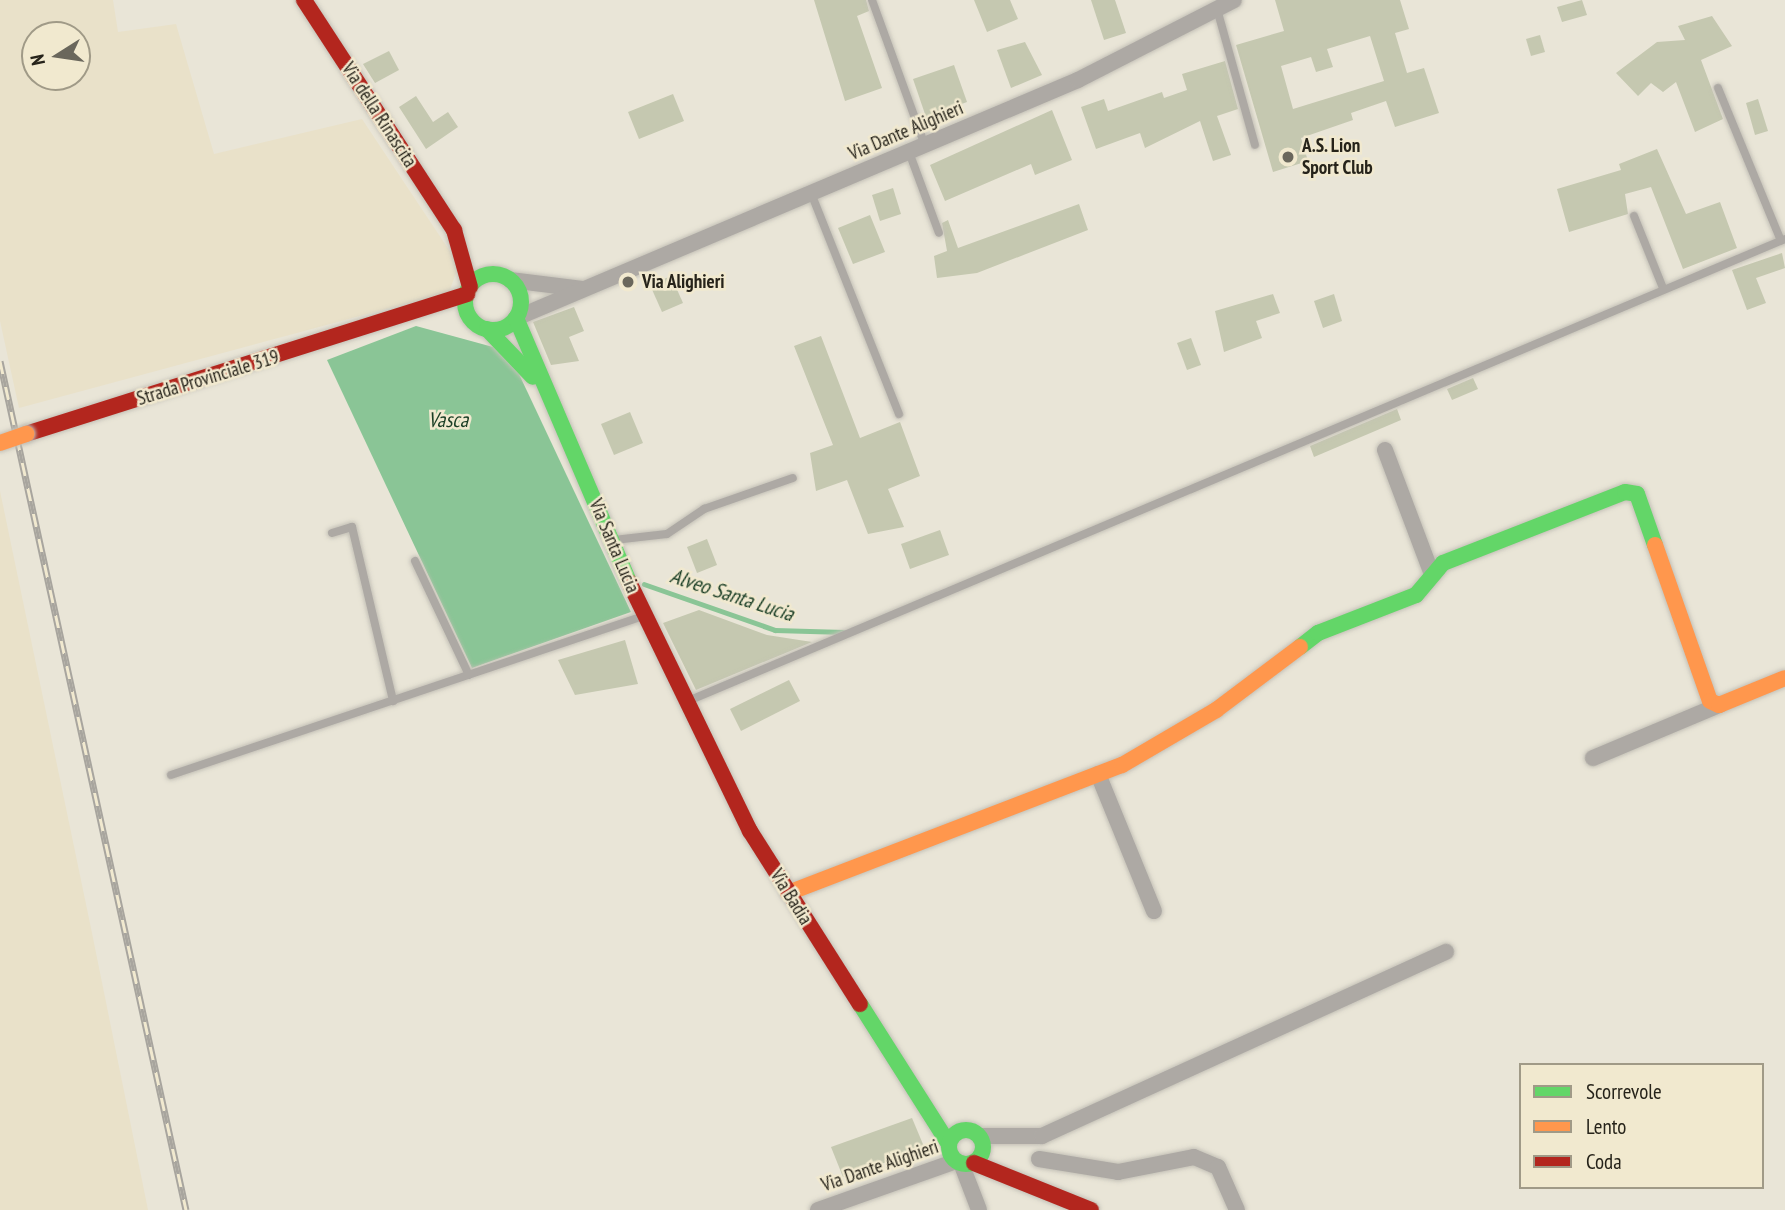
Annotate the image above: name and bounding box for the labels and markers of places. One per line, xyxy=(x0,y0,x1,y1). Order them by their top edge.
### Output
place label: A.S. Lion Sport Club xyxy=(1302,135,1373,179)
marker: A.S. Lion Sport Club xyxy=(1280,149,1296,165)
place label: Via Alighieri xyxy=(642,271,725,293)
marker: Via Alighieri xyxy=(620,274,636,290)

